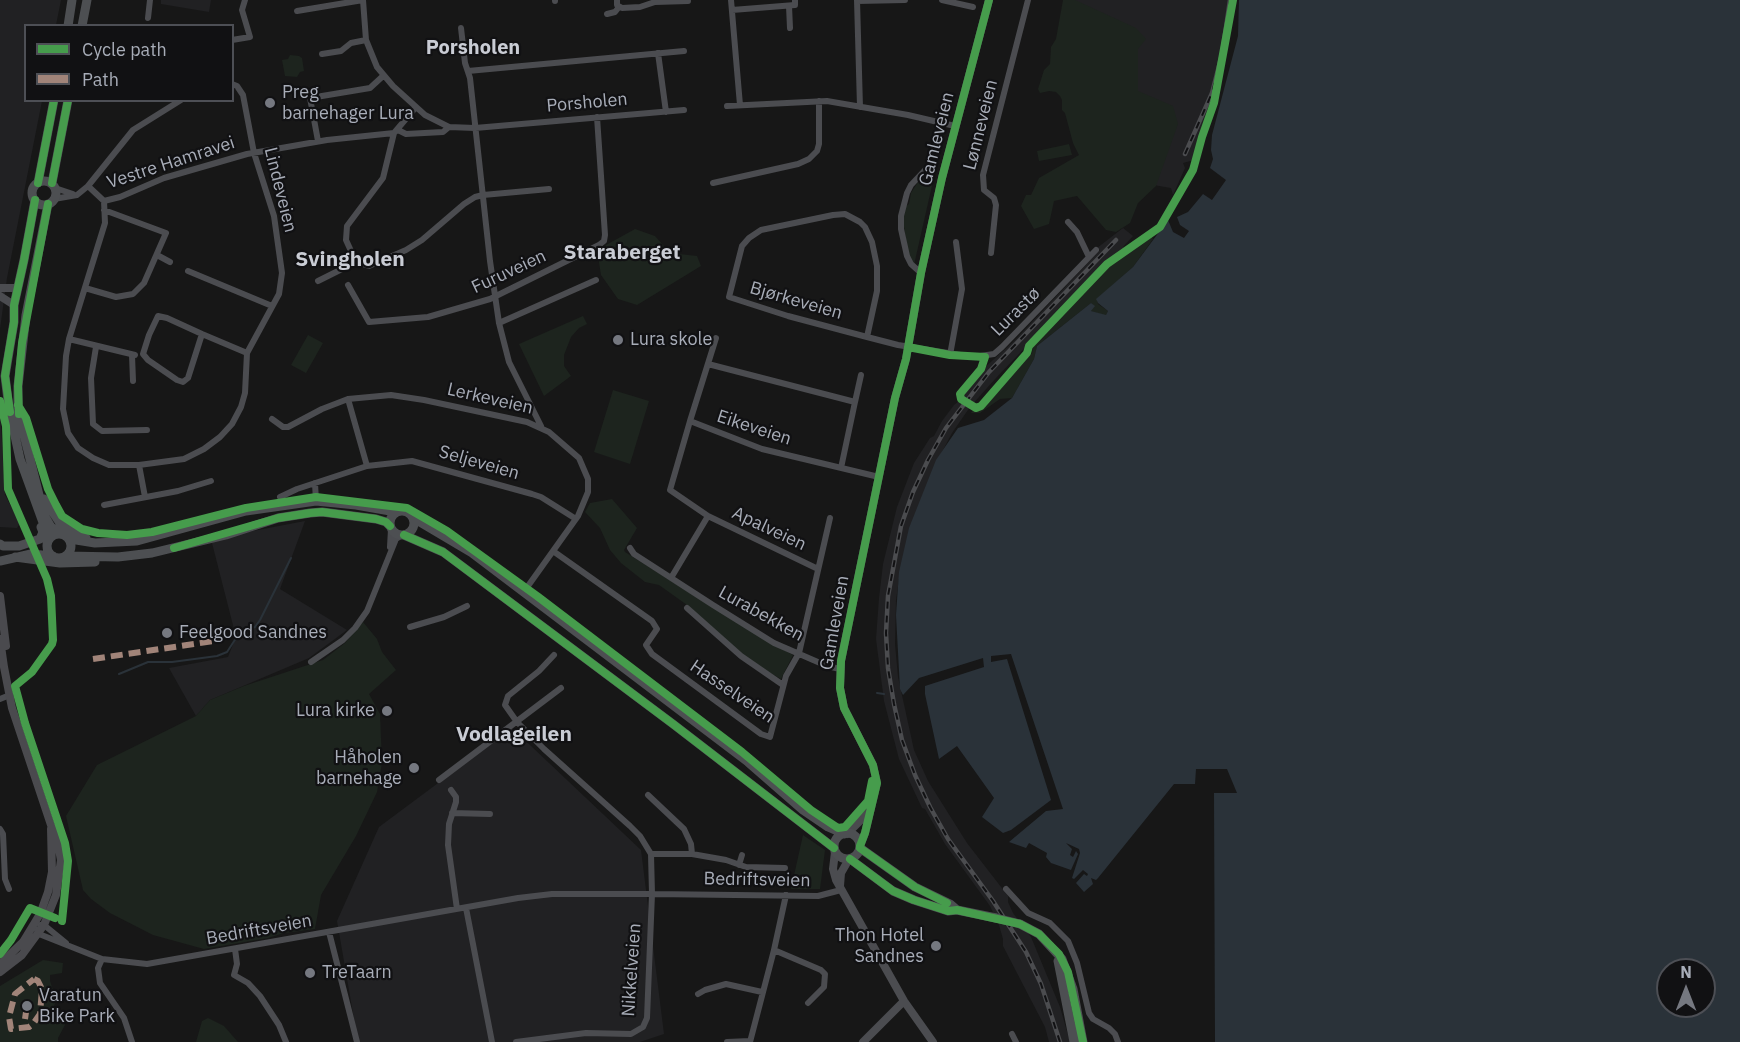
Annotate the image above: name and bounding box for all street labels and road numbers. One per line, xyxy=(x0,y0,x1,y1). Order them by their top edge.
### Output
street label: Lønneveien xyxy=(959,78,1003,172)
street label: Porsholen xyxy=(546,89,628,117)
street label: Gamleveien xyxy=(915,90,959,188)
street label: Vestre Hamravei xyxy=(104,132,238,194)
street label: Lindeveien xyxy=(259,145,301,235)
street label: Furuveien xyxy=(468,245,550,299)
street label: Bjørkeveien xyxy=(747,277,845,325)
street label: Lurastø xyxy=(987,283,1045,341)
street label: Lerkeveien xyxy=(445,379,535,419)
street label: Eikeveien xyxy=(714,406,794,450)
street label: Seljeveien xyxy=(436,441,522,485)
street label: Apalveien xyxy=(728,502,810,556)
street label: Gamleveien xyxy=(816,574,854,672)
street label: Lurabekken xyxy=(715,582,807,646)
street label: Hasselveien xyxy=(686,656,778,728)
street label: Bedriftsveien xyxy=(703,868,811,892)
street label: Bedriftsveien xyxy=(204,910,314,950)
street label: Nikkelveien xyxy=(618,923,646,1017)

